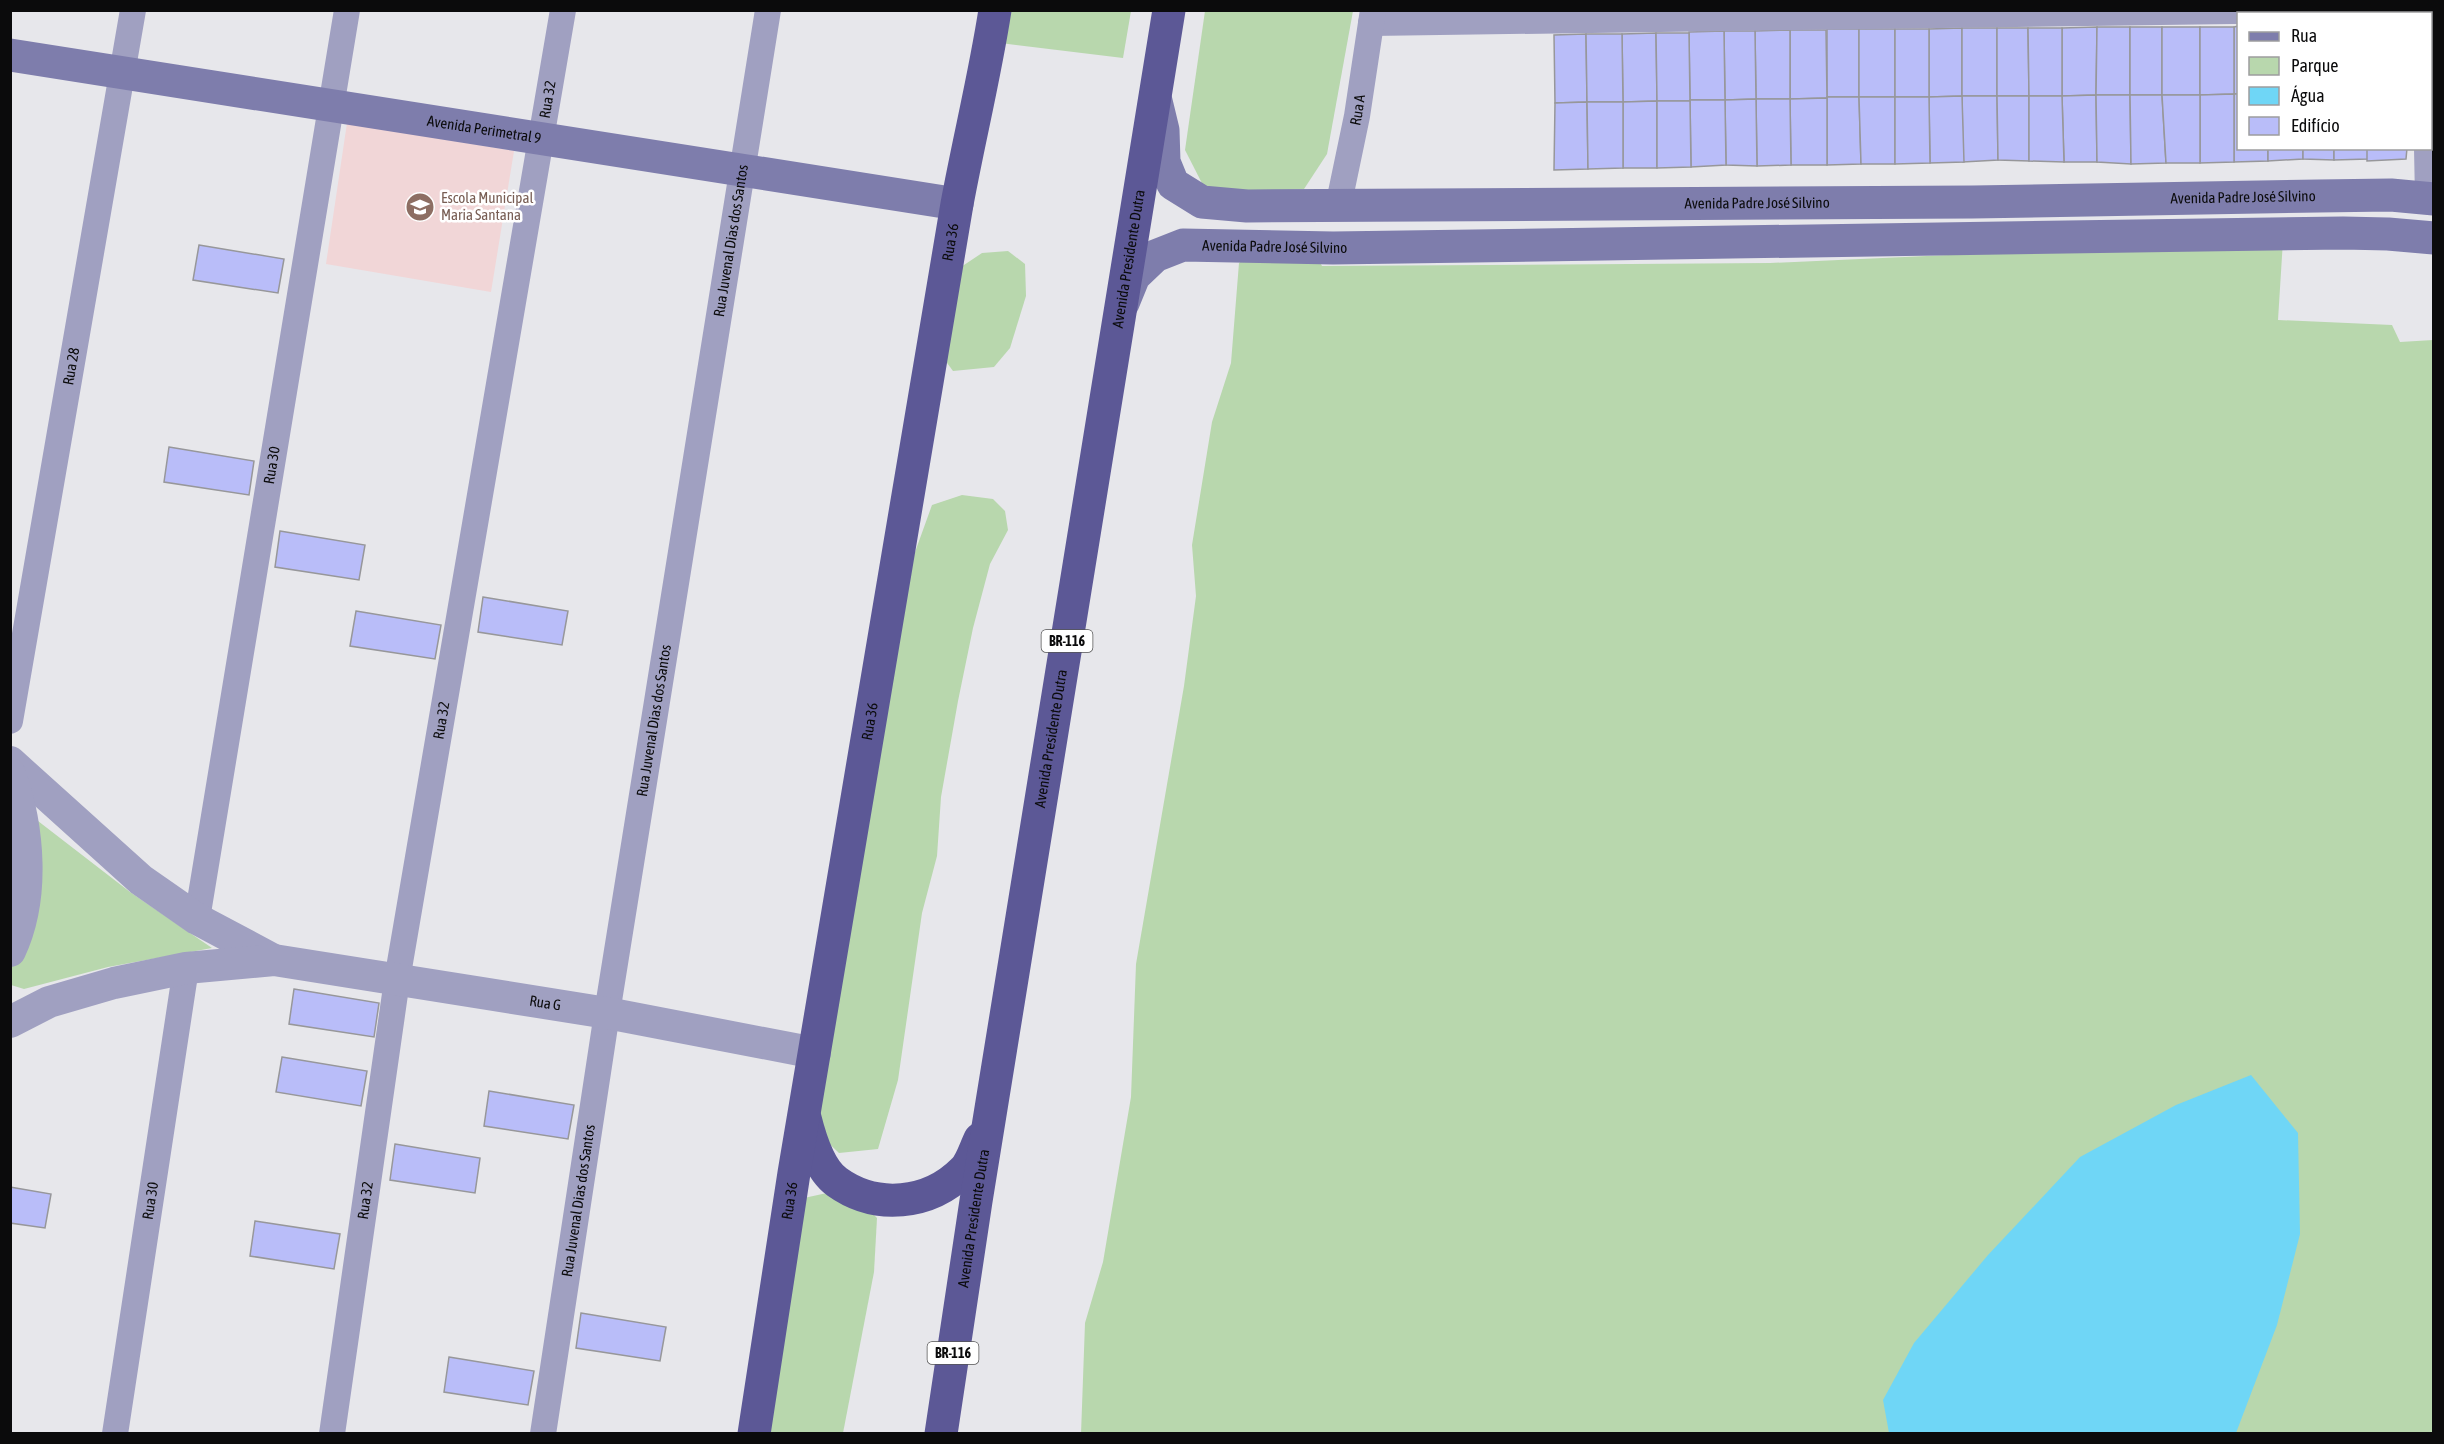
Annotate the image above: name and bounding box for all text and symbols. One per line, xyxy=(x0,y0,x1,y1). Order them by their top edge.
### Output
legend xyxy=(2237,12,2432,150)
text: Rua xyxy=(2291,25,2317,46)
text: Parque xyxy=(2291,55,2339,76)
street label: Rua 32 xyxy=(536,79,559,119)
text: Água xyxy=(2291,85,2325,106)
street label: Rua A xyxy=(1346,93,1368,127)
street label: Avenida Perimetral 9 xyxy=(426,112,542,146)
text: Edifício xyxy=(2291,115,2340,136)
street label: Rua Juvenal Dias dos Santos xyxy=(710,163,751,318)
street label: Avenida Padre José Silvino xyxy=(2170,187,2316,207)
street label: Avenida Presidente Dutra xyxy=(1109,188,1148,329)
place label: Escola Municipal Maria Santana xyxy=(441,189,533,223)
school or university icon: Escola Municipal Maria Santana xyxy=(404,191,436,223)
street label: Avenida Padre José Silvino xyxy=(1684,194,1830,212)
street label: Rua 36 xyxy=(939,222,962,262)
street label: Avenida Padre José Silvino xyxy=(1202,236,1347,256)
street label: Rua 28 xyxy=(59,346,82,386)
street label: Rua 30 xyxy=(260,445,283,485)
road number: BR-116 xyxy=(1042,630,1092,652)
street label: Rua Juvenal Dias dos Santos xyxy=(633,643,674,798)
street label: Avenida Presidente Dutra xyxy=(1031,668,1070,809)
street label: Rua 32 xyxy=(429,700,453,740)
street label: Rua 36 xyxy=(858,701,881,741)
street label: Rua G xyxy=(528,992,562,1014)
street label: Rua Juvenal Dias dos Santos xyxy=(558,1123,598,1278)
street label: Avenida Presidente Dutra xyxy=(954,1148,992,1289)
street label: Rua 32 xyxy=(354,1180,376,1220)
street label: Rua 30 xyxy=(139,1181,161,1221)
street label: Rua 36 xyxy=(778,1181,801,1221)
road number: BR-116 xyxy=(928,1342,978,1364)

